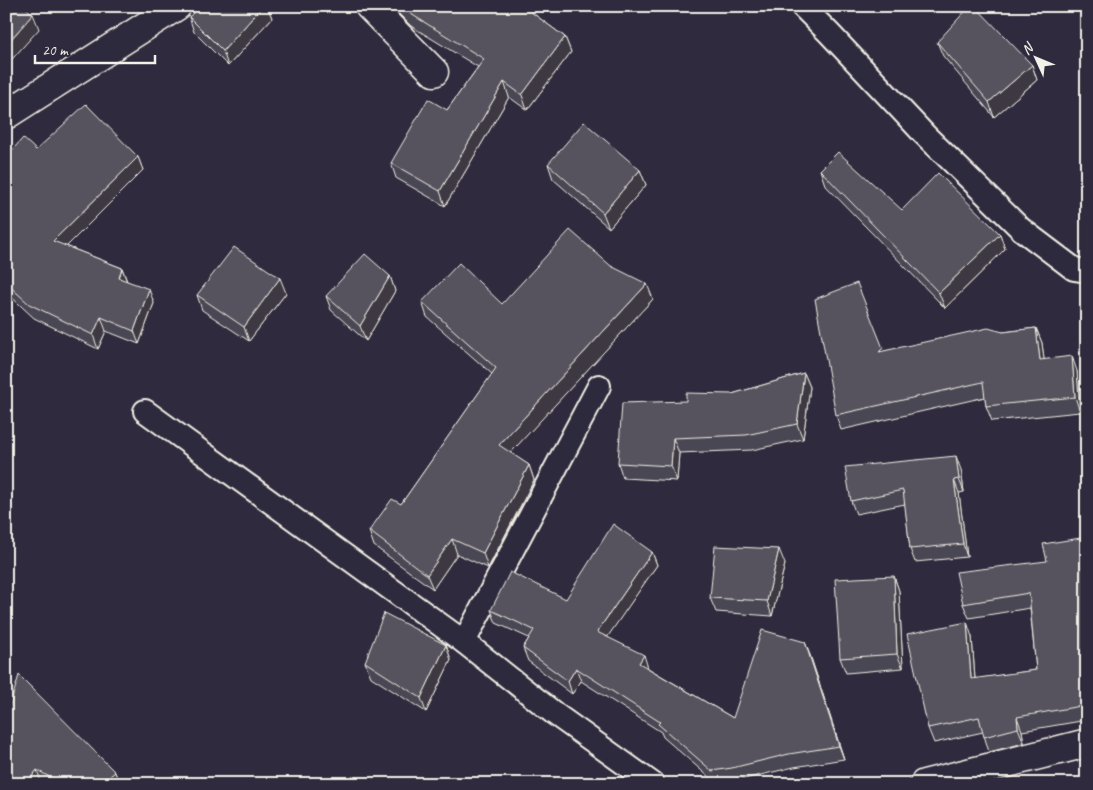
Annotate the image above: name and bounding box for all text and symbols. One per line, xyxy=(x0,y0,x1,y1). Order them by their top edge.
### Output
scale bar xyxy=(35,32,155,64)
north arrow xyxy=(1010,32,1060,82)
text: N xyxy=(1018,39,1038,58)
text: 20 m xyxy=(42,41,69,60)

